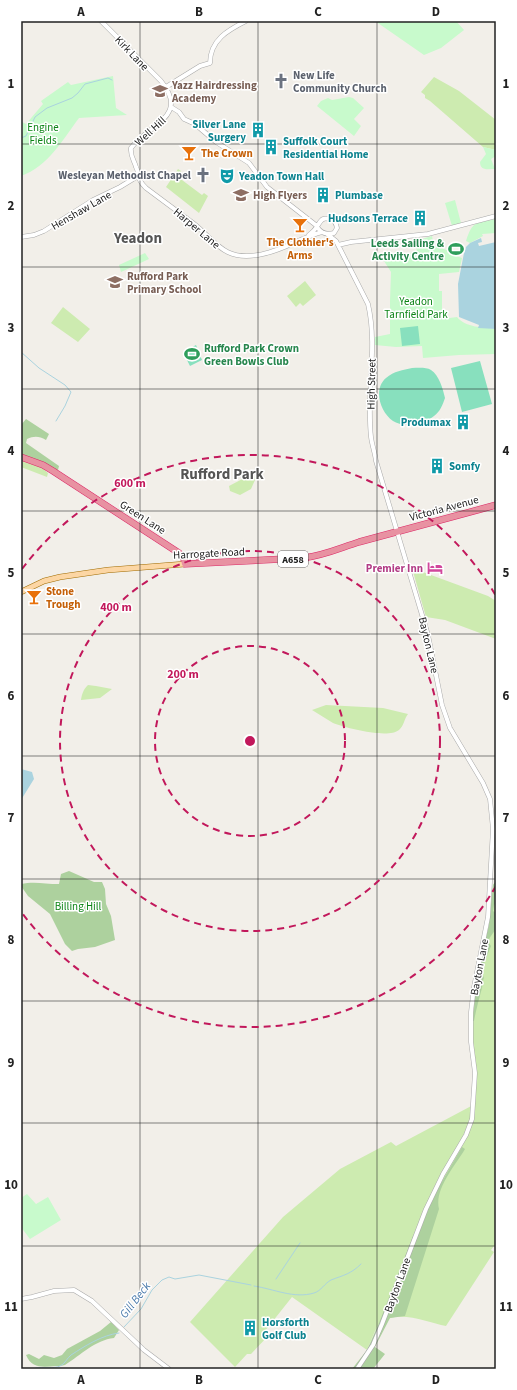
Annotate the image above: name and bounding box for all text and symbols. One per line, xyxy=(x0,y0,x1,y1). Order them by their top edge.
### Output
text: A xyxy=(76,3,85,21)
text: B xyxy=(195,3,203,21)
text: C xyxy=(314,3,322,21)
text: D xyxy=(432,3,440,21)
street label: Kirk Lane xyxy=(111,33,152,74)
place label: New Life Community Church xyxy=(293,68,387,96)
church icon: New Life Community Church xyxy=(272,72,290,90)
text: 1 xyxy=(8,75,15,93)
text: 1 xyxy=(503,75,510,93)
place label: Yazz Hairdressing Academy xyxy=(171,78,257,106)
school or university icon: Yazz Hairdressing Academy xyxy=(151,82,169,100)
street label: Well Hill xyxy=(131,113,169,149)
place label: Silver Lane Surgery xyxy=(192,117,246,145)
park label: Engine Fields xyxy=(27,120,59,148)
building icon: Silver Lane Surgery xyxy=(249,121,267,139)
place label: Suffolk Court Residential Home xyxy=(283,134,369,162)
building icon: Suffolk Court Residential Home xyxy=(262,138,280,156)
bar icon: The Crown xyxy=(180,144,198,162)
place label: The Crown xyxy=(201,146,253,161)
church icon: Wesleyan Methodist Chapel xyxy=(194,166,212,184)
theatre icon: Yeadon Town Hall xyxy=(218,167,236,185)
place label: Wesleyan Methodist Chapel xyxy=(58,168,192,183)
place label: Yeadon Town Hall xyxy=(238,169,325,184)
school or university icon: High Flyers xyxy=(232,186,250,204)
building icon: Plumbase xyxy=(314,186,332,204)
street label: Henshaw Lane xyxy=(48,187,115,234)
place label: High Flyers xyxy=(253,188,307,203)
place label: Plumbase xyxy=(335,188,383,203)
text: 2 xyxy=(8,197,15,215)
text: 2 xyxy=(503,197,510,215)
street label: Harper Lane xyxy=(170,204,224,253)
building icon: Hudsons Terrace xyxy=(411,209,429,227)
place label: Hudsons Terrace xyxy=(328,211,408,226)
bar icon: The Clothier's Arms xyxy=(291,216,309,234)
district label: Yeadon xyxy=(113,228,162,249)
place label: The Clothier's Arms xyxy=(266,235,334,263)
place label: Leeds Sailing & Activity Centre xyxy=(371,236,445,264)
sports icon: Leeds Sailing & Activity Centre xyxy=(447,240,465,258)
place label: Rufford Park Primary School xyxy=(127,269,202,297)
school or university icon: Rufford Park Primary School xyxy=(106,273,124,291)
park label: Yeadon Tarnfield Park xyxy=(384,294,448,322)
text: 3 xyxy=(8,319,15,337)
text: 3 xyxy=(503,319,510,337)
place label: Rufford Park Crown Green Bowls Club xyxy=(204,341,299,369)
sports icon: Rufford Park Crown Green Bowls Club xyxy=(183,345,201,363)
street label: High Street xyxy=(364,358,379,410)
building icon: Produmax xyxy=(454,413,472,431)
place label: Produmax xyxy=(401,415,451,430)
text: 4 xyxy=(8,442,15,460)
text: 4 xyxy=(503,442,510,460)
building icon: Somfy xyxy=(428,457,446,475)
place label: Somfy xyxy=(449,459,480,474)
district label: Rufford Park xyxy=(180,464,265,485)
text: 600 m xyxy=(114,475,146,492)
street label: Victoria Avenue xyxy=(408,492,481,525)
street label: Green Lane xyxy=(117,497,169,538)
street label: Harrogate Road xyxy=(173,544,245,563)
road number: A658 xyxy=(278,551,308,567)
hotel icon: Premier Inn xyxy=(426,559,444,577)
place label: Premier Inn xyxy=(366,561,423,576)
text: 5 xyxy=(8,564,15,582)
text: 5 xyxy=(503,564,510,582)
place label: Stone Trough xyxy=(46,584,80,612)
bar icon: Stone Trough xyxy=(25,588,43,606)
text: 400 m xyxy=(100,599,132,616)
street label: Bayton Lane xyxy=(415,616,442,675)
text: 200 m xyxy=(167,666,199,683)
text: 6 xyxy=(8,687,15,705)
text: 6 xyxy=(503,687,510,705)
centre of rings xyxy=(243,734,257,748)
text: 7 xyxy=(8,809,15,827)
text: 7 xyxy=(503,809,510,827)
park label: Billing Hill xyxy=(55,899,102,914)
text: 8 xyxy=(8,931,15,949)
text: 8 xyxy=(503,931,510,949)
street label: Bayton Lane xyxy=(467,937,492,997)
text: 9 xyxy=(8,1054,15,1072)
text: 9 xyxy=(503,1054,510,1072)
text: 10 xyxy=(4,1176,18,1194)
text: 10 xyxy=(499,1176,513,1194)
street label: Bayton Lane xyxy=(381,1255,414,1315)
water label: Gill Beck xyxy=(116,1278,155,1322)
text: 11 xyxy=(4,1298,18,1316)
text: 11 xyxy=(499,1298,513,1316)
place label: Horsforth Golf Club xyxy=(262,1315,309,1343)
building icon: Horsforth Golf Club xyxy=(241,1319,259,1337)
text: A xyxy=(76,1371,85,1389)
text: B xyxy=(195,1371,203,1389)
text: C xyxy=(314,1371,322,1389)
text: D xyxy=(432,1371,440,1389)

